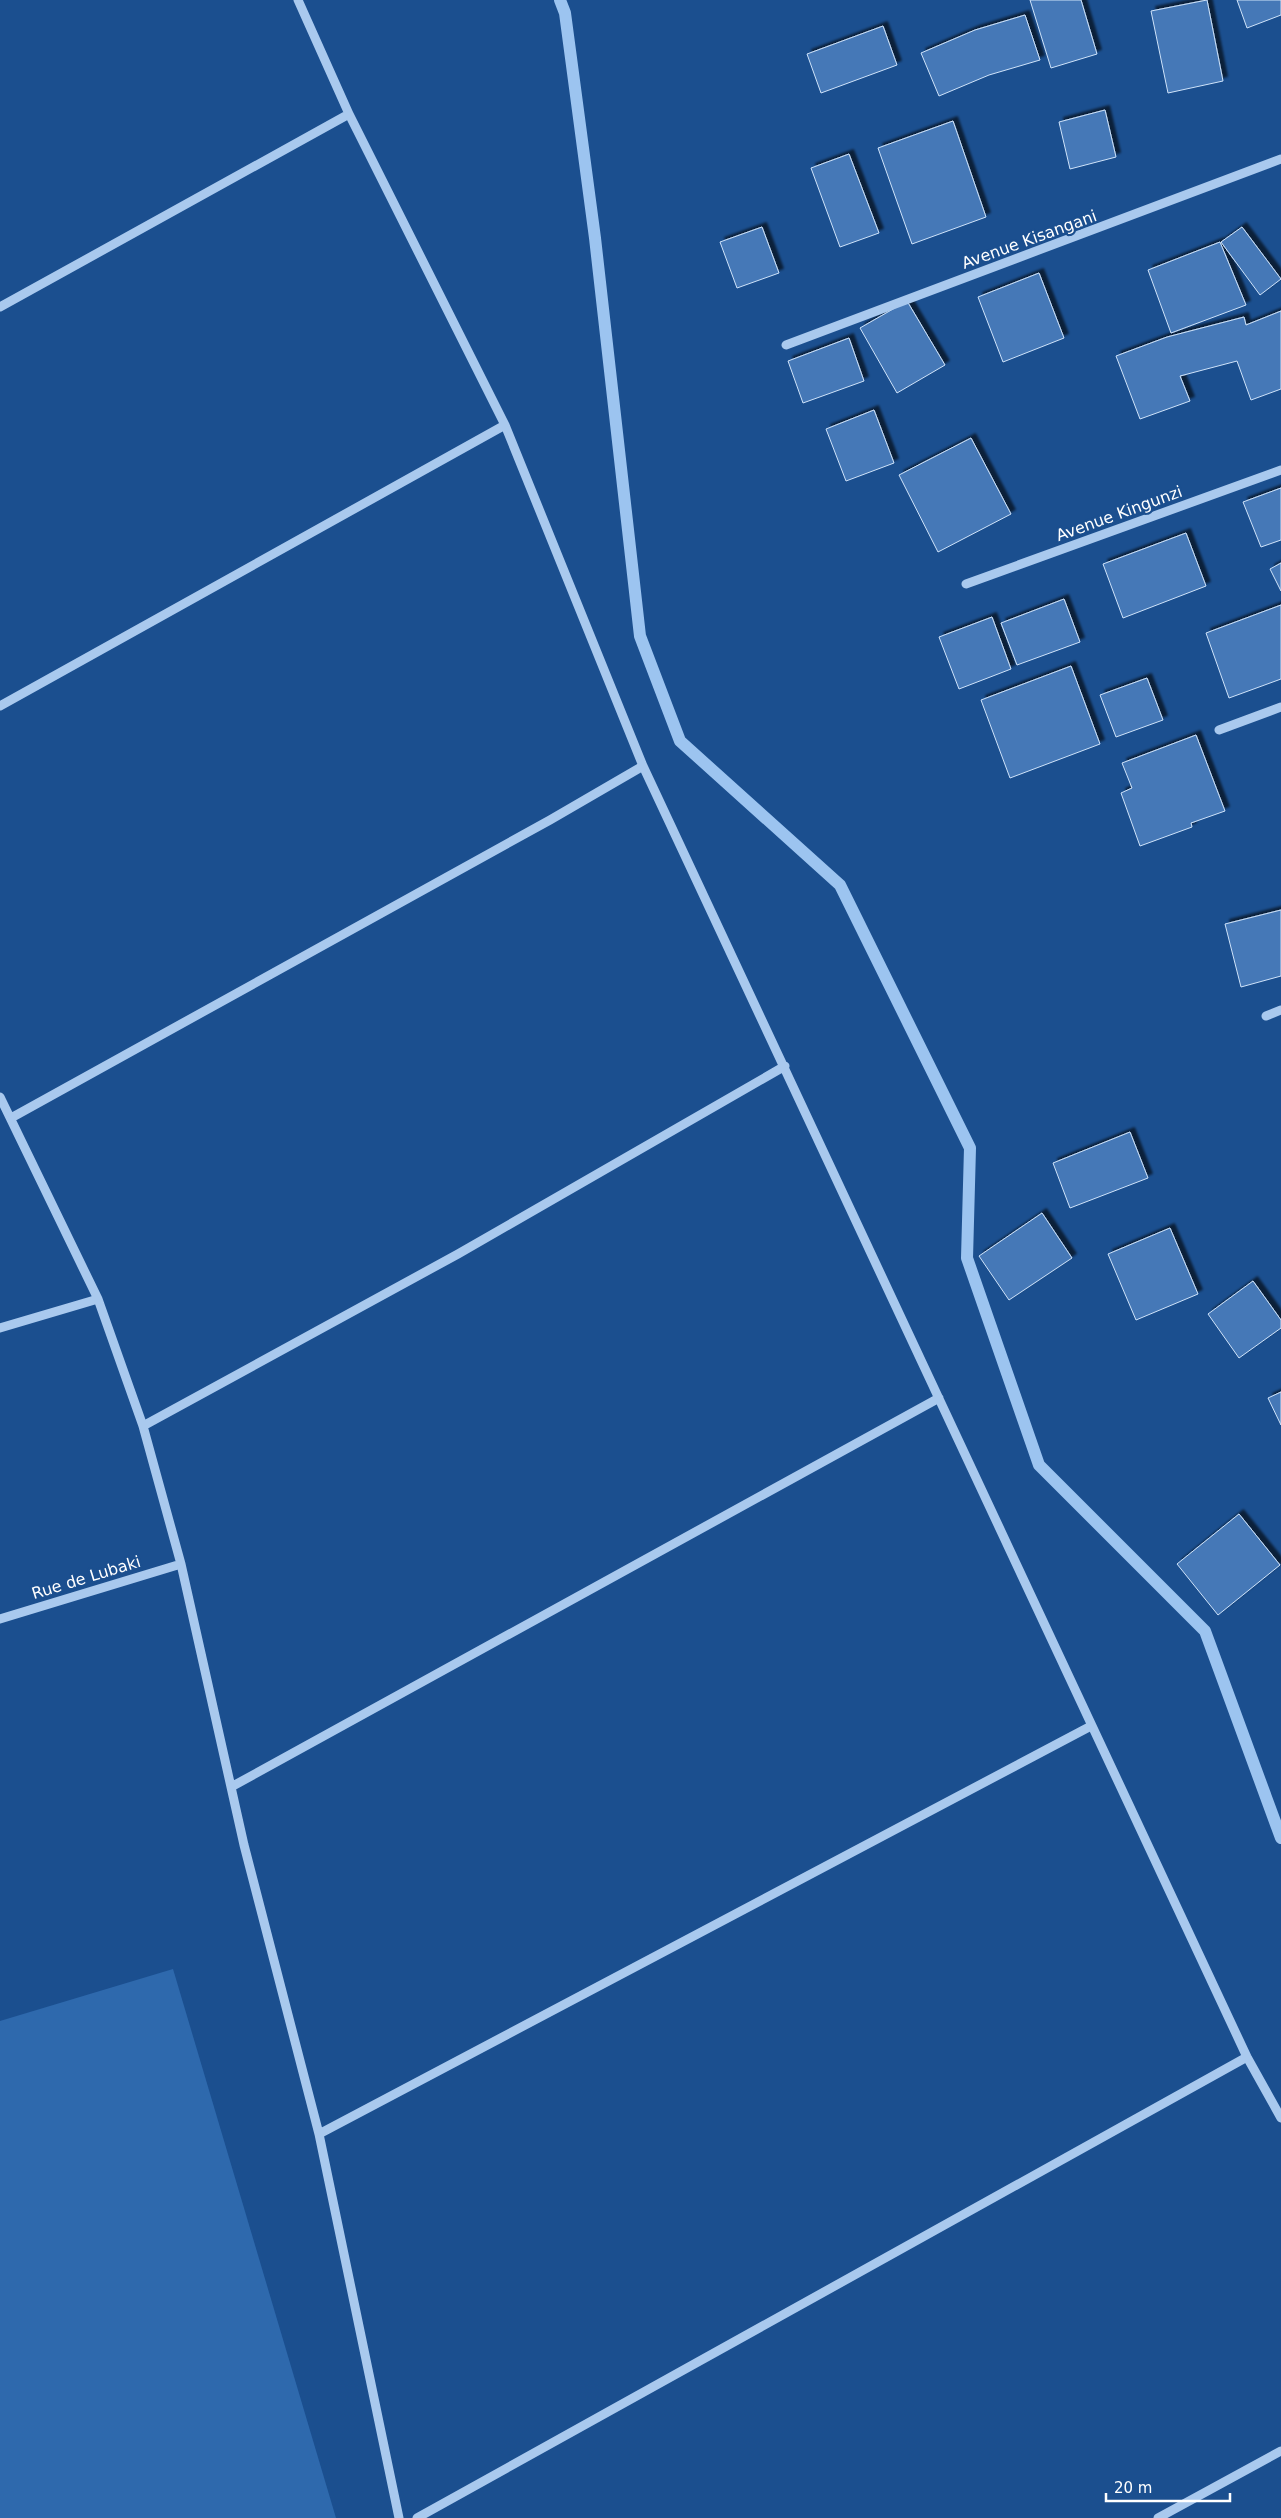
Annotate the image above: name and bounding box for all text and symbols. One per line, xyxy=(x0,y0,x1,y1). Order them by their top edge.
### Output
street label: Avenue Kisangani xyxy=(959,206,1099,273)
street label: Avenue Kingunzi xyxy=(1053,482,1185,545)
street label: Rue de Lubaki xyxy=(29,1552,143,1603)
scale bar xyxy=(1106,2470,1230,2502)
text: 20 m xyxy=(1114,2479,1152,2497)

